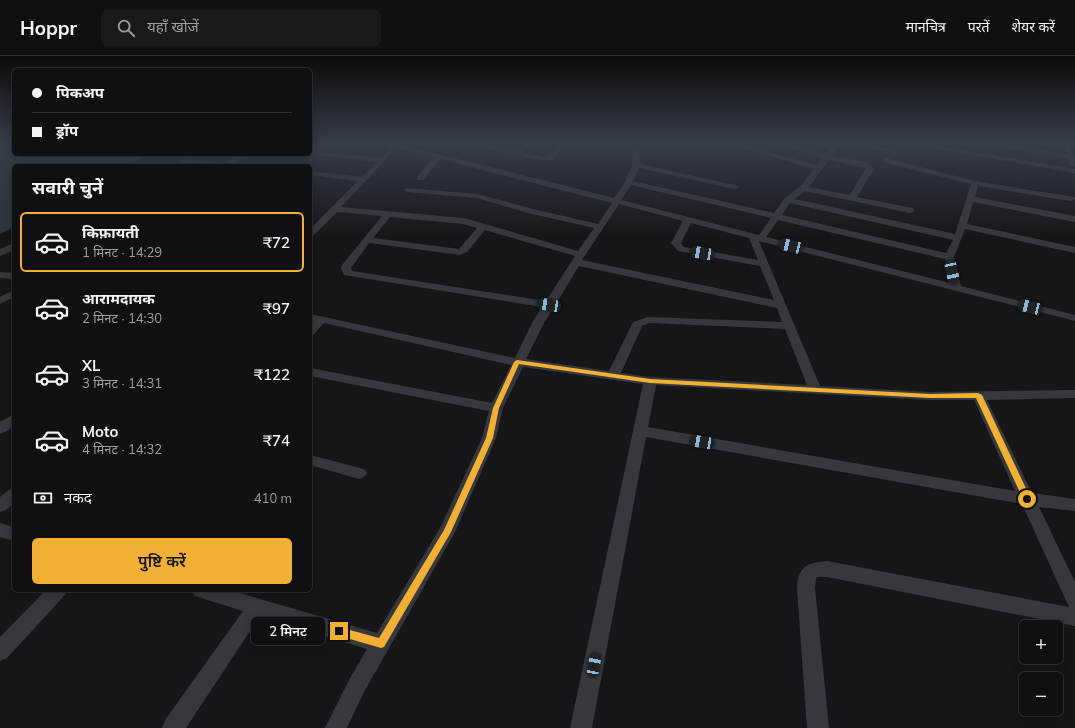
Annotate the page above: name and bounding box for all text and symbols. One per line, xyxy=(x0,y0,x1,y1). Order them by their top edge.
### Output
search box xyxy=(101,10,381,46)
text: Hoppr xyxy=(20,16,77,40)
icon: search xyxy=(115,17,137,39)
text: यहाँ खोजें xyxy=(147,17,199,36)
text: मानचित्र xyxy=(906,18,946,36)
text: परतें xyxy=(968,18,990,36)
text: शेयर करें xyxy=(1012,18,1055,36)
text: पिकअप xyxy=(56,83,104,102)
text: ड्रॉप xyxy=(56,121,78,140)
text: सवारी चुनें xyxy=(32,176,103,199)
text: किफ़ायती xyxy=(82,223,139,242)
icon: car xyxy=(34,224,70,260)
text: ₹72 xyxy=(263,233,290,252)
car xyxy=(778,237,804,255)
text: 1 मिनट · 14:29 xyxy=(82,244,162,260)
car xyxy=(689,245,715,261)
car xyxy=(944,259,960,285)
text: आरामदायक xyxy=(82,289,155,308)
icon: car xyxy=(34,290,70,326)
car xyxy=(536,297,562,313)
car xyxy=(1017,298,1043,316)
text: ₹97 xyxy=(263,299,290,318)
text: 2 मिनट · 14:30 xyxy=(82,310,162,326)
icon: car xyxy=(34,356,70,392)
text: XL xyxy=(82,356,100,375)
text: ₹122 xyxy=(254,365,290,384)
text: 3 मिनट · 14:31 xyxy=(82,375,162,391)
icon: car xyxy=(34,422,70,458)
text: Moto xyxy=(82,422,118,441)
text: ₹74 xyxy=(263,431,290,450)
car xyxy=(689,434,715,450)
text: 4 मिनट · 14:32 xyxy=(82,441,162,457)
icon: cash xyxy=(32,487,54,509)
text: नकद xyxy=(64,488,92,507)
text: 410 m xyxy=(254,490,292,506)
route start xyxy=(1018,490,1036,508)
button: पुष्टि करें xyxy=(32,538,292,584)
callout: 2 मिनट xyxy=(251,617,325,645)
map controls xyxy=(1019,620,1063,716)
button: + xyxy=(1019,620,1063,664)
route end xyxy=(330,622,348,640)
text: 2 मिनट xyxy=(269,623,307,639)
car xyxy=(586,652,602,678)
button: − xyxy=(1019,672,1063,716)

